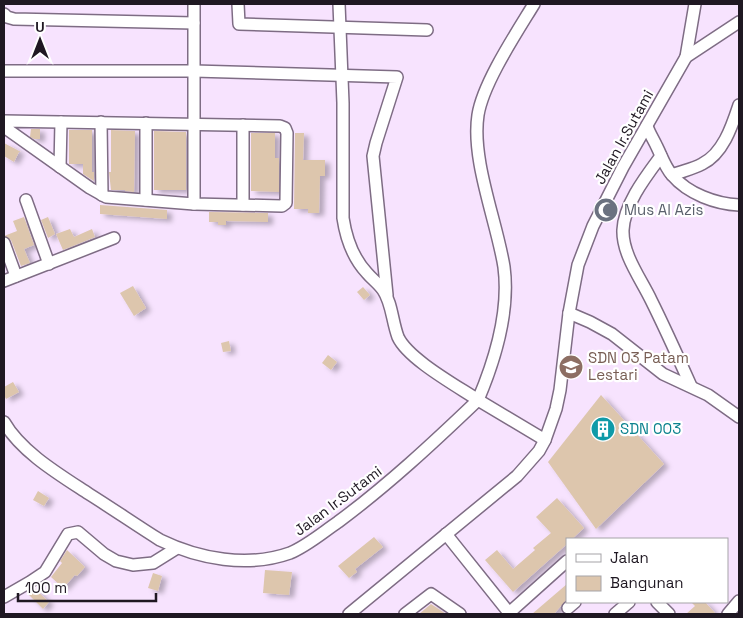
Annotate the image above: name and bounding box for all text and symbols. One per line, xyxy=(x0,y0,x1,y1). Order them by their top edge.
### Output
north arrow xyxy=(15,15,65,65)
text: U xyxy=(35,18,45,36)
street label: Jalan Ir.Sutami xyxy=(590,86,657,187)
mosque icon: Mus Al Azis xyxy=(593,197,619,223)
place label: Mus Al Azis xyxy=(624,200,703,219)
place label: SDN 03 Patam Lestari xyxy=(588,348,689,384)
school or university icon: SDN 03 Patam Lestari xyxy=(558,354,584,380)
building icon: SDN 003 xyxy=(590,416,616,442)
place label: SDN 003 xyxy=(620,419,681,438)
street label: Jalan Ir.Sutami xyxy=(290,461,385,540)
legend xyxy=(566,538,728,603)
text: Jalan xyxy=(610,548,649,567)
scale bar xyxy=(18,570,155,602)
text: Bangunan xyxy=(610,573,684,592)
text: 100 m xyxy=(25,578,67,597)

